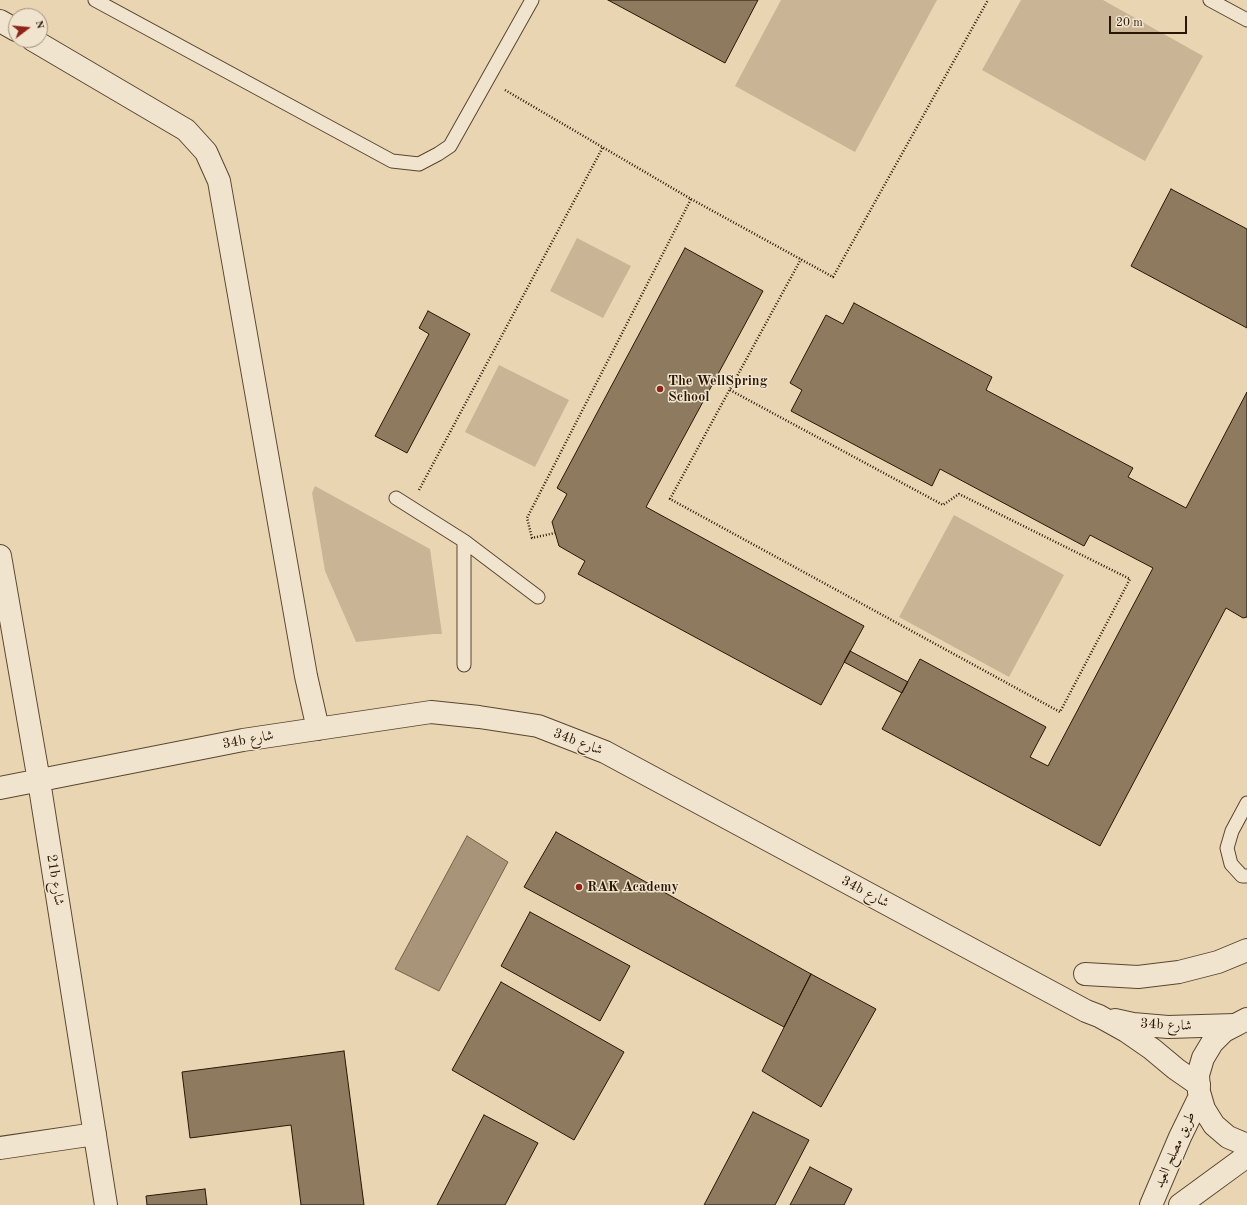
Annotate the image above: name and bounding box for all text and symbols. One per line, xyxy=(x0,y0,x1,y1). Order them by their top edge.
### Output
north arrow xyxy=(8,8,48,48)
scale bar xyxy=(1111,8,1189,34)
text: 20 m xyxy=(1116,17,1143,29)
text: N xyxy=(33,19,45,30)
place label: The WellSpring School xyxy=(668,373,767,406)
marker: The WellSpring School xyxy=(655,384,665,394)
street label: 34b شارع xyxy=(551,725,605,759)
street label: 34b شارع xyxy=(221,727,275,753)
street label: 21b شارع xyxy=(43,853,67,907)
street label: 34b شارع xyxy=(838,872,892,912)
place label: RAK Academy xyxy=(587,879,679,895)
marker: RAK Academy xyxy=(574,882,584,892)
street label: 34b شارع xyxy=(1140,1015,1192,1035)
street label: طريق مصلح العيد xyxy=(1151,1109,1199,1191)

